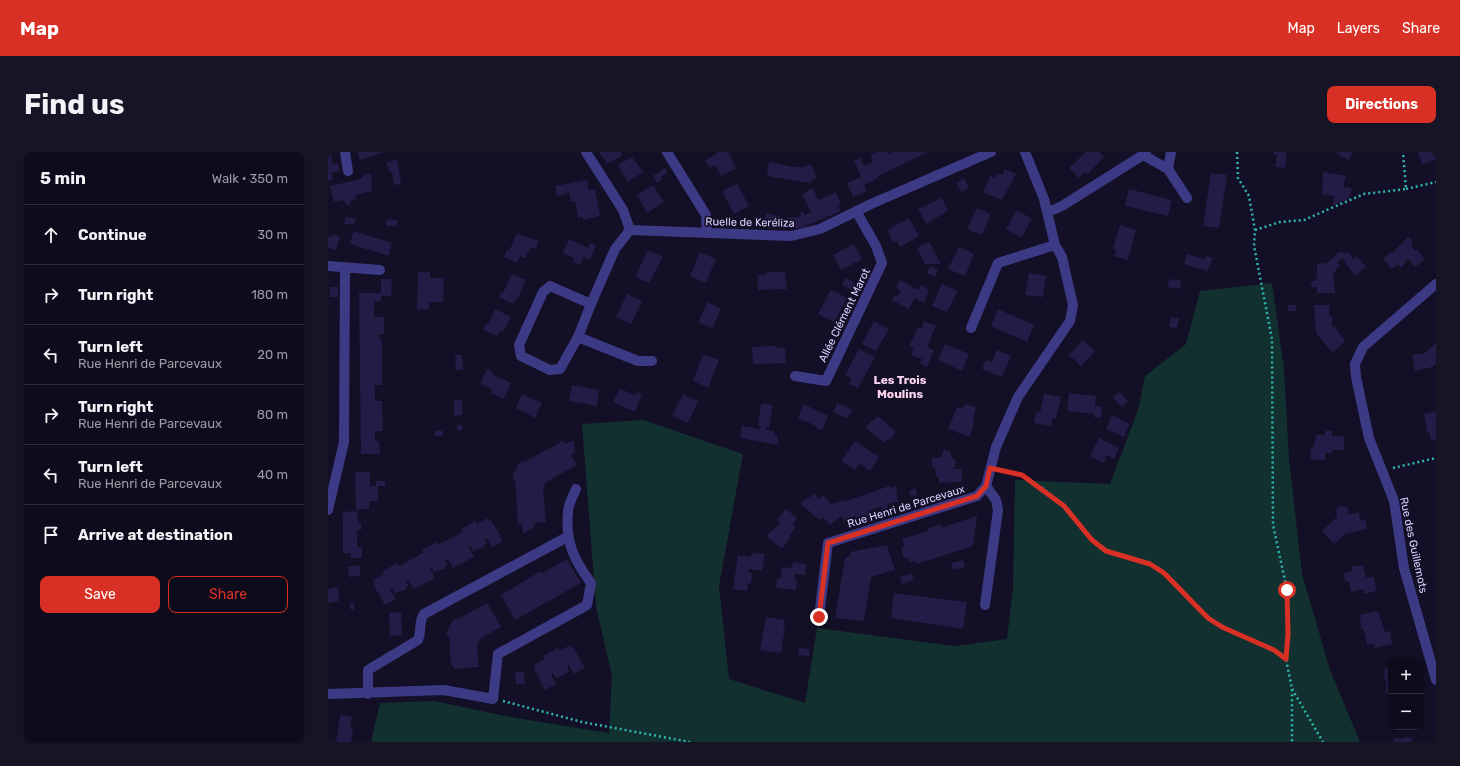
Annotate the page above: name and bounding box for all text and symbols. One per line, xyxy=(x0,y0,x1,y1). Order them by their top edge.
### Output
text: Map xyxy=(20,17,59,40)
text: Map xyxy=(1288,20,1315,37)
text: Layers xyxy=(1337,20,1380,37)
text: Share xyxy=(1402,20,1440,37)
button: Directions xyxy=(1327,86,1436,123)
text: Find us xyxy=(24,88,124,121)
text: 5 min xyxy=(40,168,86,188)
text: Walk · 350 m xyxy=(212,171,288,186)
street label: Ruelle de Keréliza xyxy=(705,215,795,230)
icon: ahead xyxy=(40,224,62,246)
text: Continue xyxy=(78,226,147,244)
text: 30 m xyxy=(257,227,288,242)
street label: Allée Clément Marot xyxy=(816,266,873,364)
icon: right xyxy=(40,284,62,306)
text: Turn right xyxy=(78,286,153,304)
text: 180 m xyxy=(251,287,288,302)
text: Turn left xyxy=(78,338,143,356)
icon: left xyxy=(40,344,62,366)
text: 20 m xyxy=(257,347,288,362)
text: Rue Henri de Parcevaux xyxy=(78,356,222,371)
district label: Les Trois Moulins xyxy=(874,373,927,401)
text: Turn right xyxy=(78,398,153,416)
icon: right xyxy=(40,404,62,426)
text: 80 m xyxy=(257,407,288,422)
text: Rue Henri de Parcevaux xyxy=(78,416,222,431)
text: Turn left xyxy=(78,458,143,476)
icon: left xyxy=(40,464,62,486)
text: 40 m xyxy=(257,467,288,482)
text: Rue Henri de Parcevaux xyxy=(78,476,222,491)
street label: Rue Henri de Parcevaux xyxy=(846,482,966,531)
street label: Rue des Guillemots xyxy=(1397,496,1430,595)
icon: arrive xyxy=(40,524,62,546)
text: Arrive at destination xyxy=(78,526,233,544)
button: Save xyxy=(40,576,160,613)
button: Share xyxy=(168,576,288,613)
route start xyxy=(1278,581,1296,599)
route end xyxy=(810,608,828,626)
map controls xyxy=(1388,658,1424,730)
button: + xyxy=(1388,658,1424,694)
button: − xyxy=(1388,694,1424,730)

